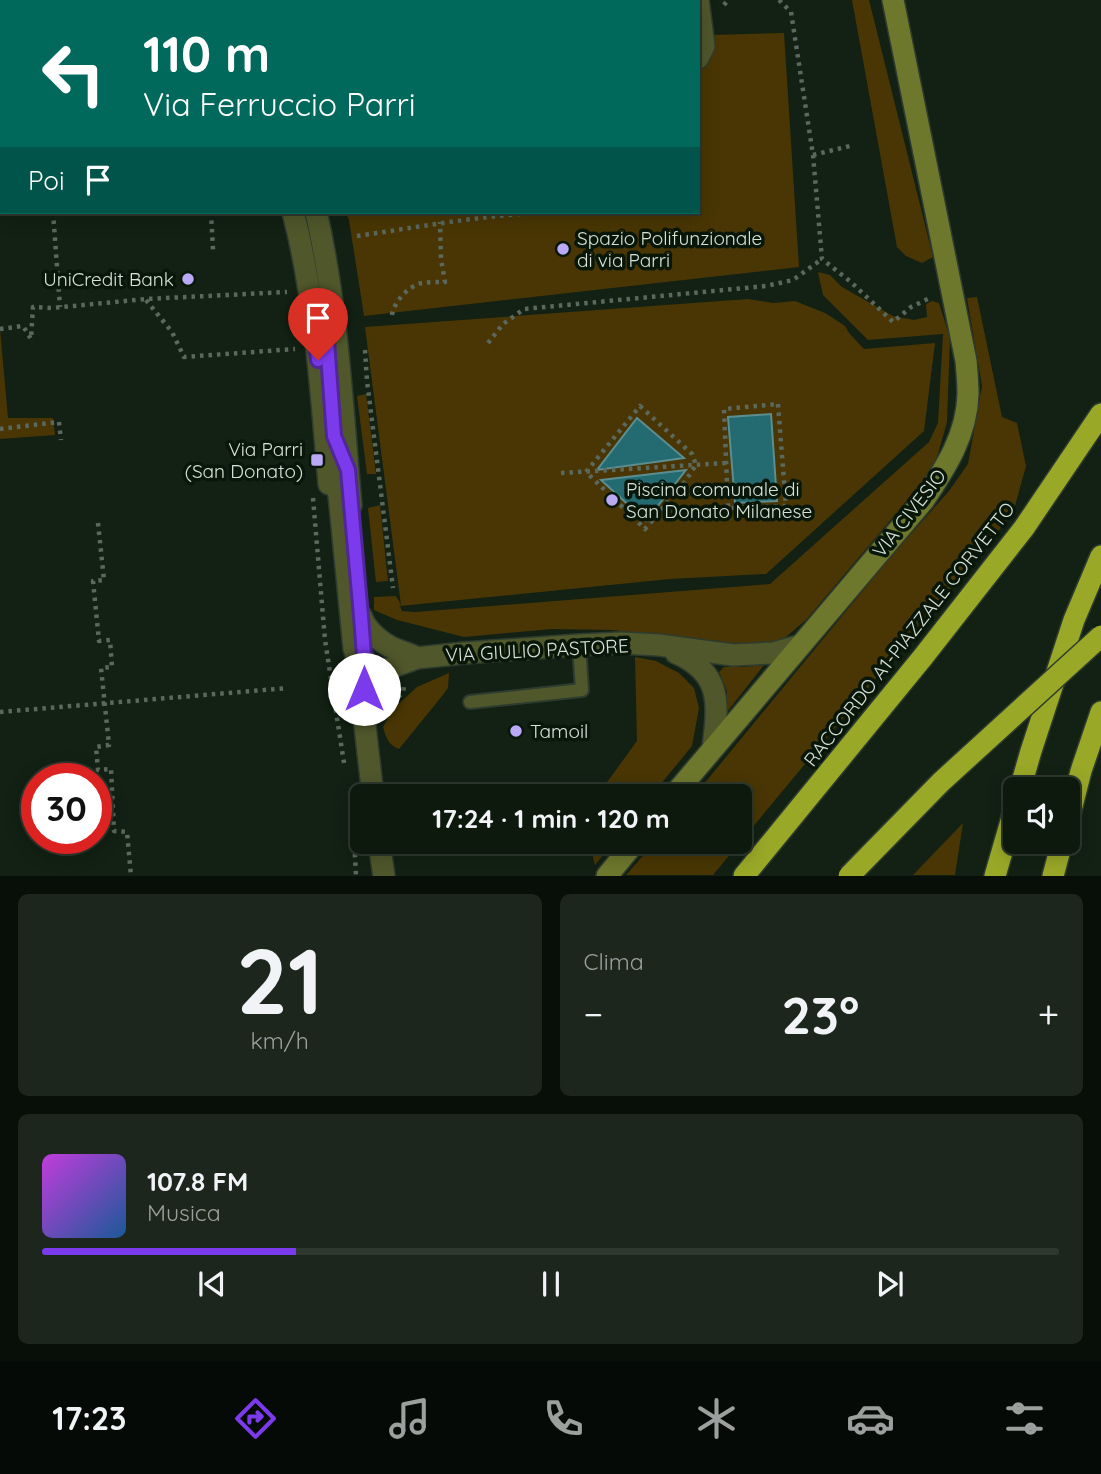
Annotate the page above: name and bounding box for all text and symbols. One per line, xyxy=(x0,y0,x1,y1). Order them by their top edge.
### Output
text: 110 m xyxy=(143,23,270,84)
icon: left xyxy=(28,28,119,119)
text: Via Ferruccio Parri xyxy=(143,84,416,124)
icon: arrive xyxy=(79,161,117,199)
text: Poi xyxy=(28,164,65,197)
place label: Spazio Polifunzionale di via Parri xyxy=(577,226,762,272)
marker: Spazio Polifunzionale di via Parri xyxy=(555,241,571,257)
place label: UniCredit Bank xyxy=(43,267,174,291)
marker: UniCredit Bank xyxy=(180,271,196,287)
pin xyxy=(288,288,348,360)
icon: arrive xyxy=(299,299,337,337)
place label: Via Parri (San Donato) xyxy=(185,437,303,483)
marker: Via Parri (San Donato) xyxy=(309,452,325,468)
street label: VIA CIVESIO xyxy=(867,464,951,562)
place label: Piscina comunale di San Donato Milanese xyxy=(626,477,812,523)
marker: Piscina comunale di San Donato Milanese xyxy=(604,492,620,508)
street label: RACCORDO A1-PIAZZALE CORVETTO xyxy=(798,497,1020,771)
street label: VIA GIULIO PASTORE xyxy=(445,633,629,667)
position arrow xyxy=(327,652,401,726)
place label: Tamoil xyxy=(530,719,588,743)
marker: Tamoil xyxy=(508,723,524,739)
speed limit sign: 30 xyxy=(21,763,112,854)
map controls xyxy=(1003,777,1080,854)
button: sound xyxy=(1003,777,1080,854)
text: 17:24 · 1 min · 120 m xyxy=(432,802,670,835)
text: 21 xyxy=(236,923,323,1037)
text: Clima xyxy=(584,947,644,976)
text: 23° xyxy=(781,982,859,1047)
text: − xyxy=(584,990,603,1038)
text: + xyxy=(1038,990,1059,1038)
text: km/h xyxy=(251,1026,309,1055)
text: 107.8 FM xyxy=(147,1165,248,1198)
text: Musica xyxy=(147,1198,221,1227)
icon: previous xyxy=(193,1265,231,1303)
icon: pause xyxy=(532,1265,570,1303)
icon: next xyxy=(871,1265,909,1303)
icon: directions xyxy=(231,1394,280,1443)
icon: music xyxy=(385,1394,434,1443)
icon: phone xyxy=(539,1394,588,1443)
icon: climate xyxy=(692,1394,741,1443)
icon: car xyxy=(846,1394,895,1443)
icon: filters xyxy=(1000,1394,1049,1443)
text: 17:23 xyxy=(52,1398,127,1438)

